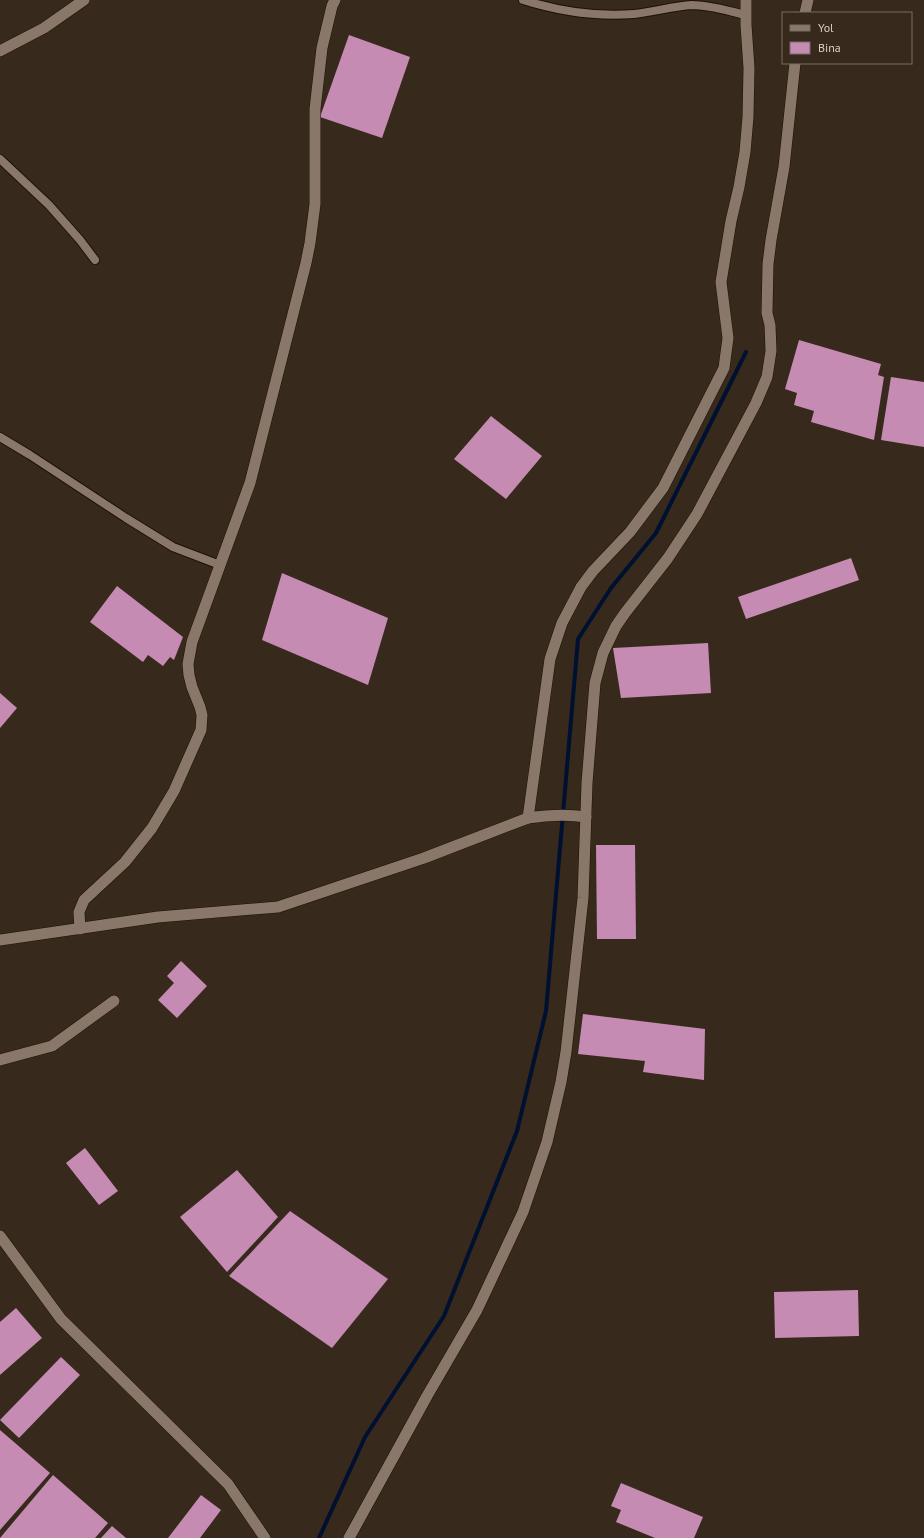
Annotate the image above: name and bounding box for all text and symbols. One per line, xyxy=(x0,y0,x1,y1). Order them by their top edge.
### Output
legend xyxy=(782,12,912,64)
text: Yol xyxy=(818,20,834,35)
text: Bina xyxy=(818,40,841,55)

